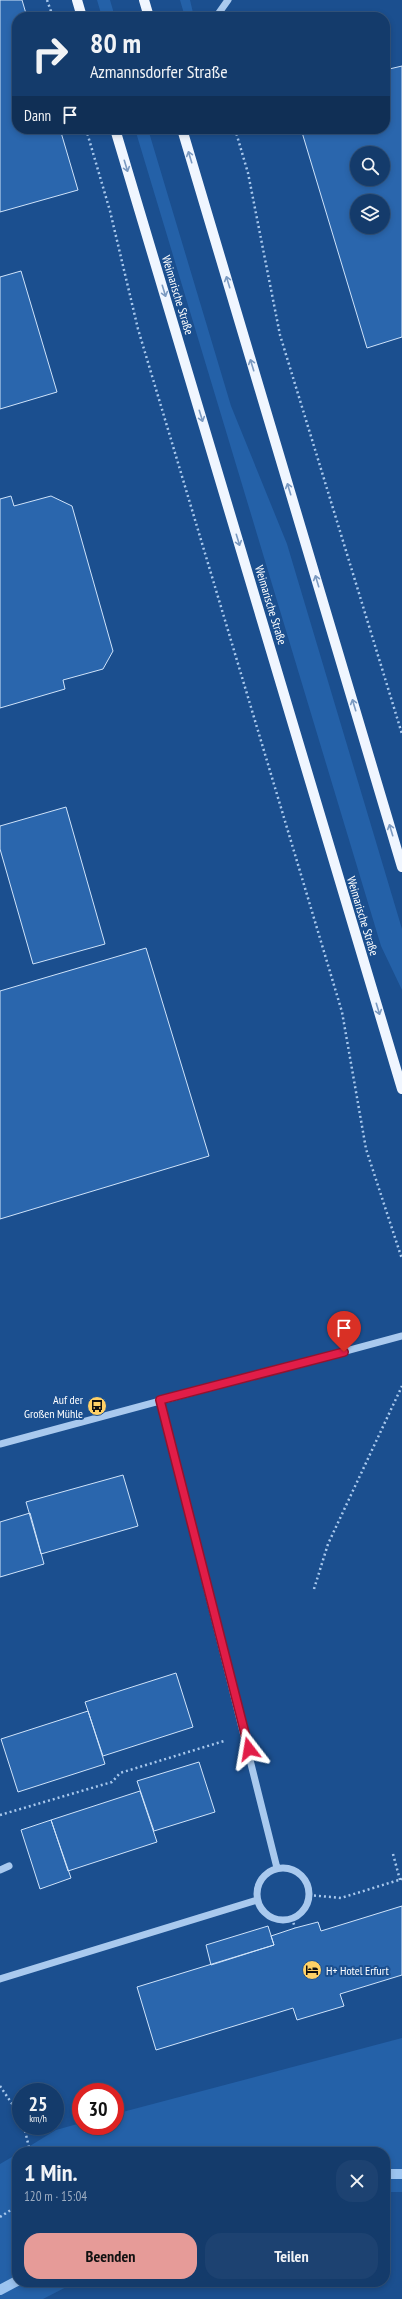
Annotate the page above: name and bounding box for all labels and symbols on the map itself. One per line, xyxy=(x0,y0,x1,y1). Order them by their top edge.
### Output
one-way arrow xyxy=(186,151,193,164)
one-way arrow xyxy=(123,160,130,173)
street label: Weimarische Straße xyxy=(159,254,197,337)
one-way arrow xyxy=(224,275,231,288)
one-way arrow xyxy=(161,284,168,297)
one-way arrow xyxy=(248,358,255,371)
one-way arrow xyxy=(198,409,205,422)
one-way arrow xyxy=(285,483,292,496)
one-way arrow xyxy=(235,533,242,546)
street label: Weimarische Straße xyxy=(252,564,290,647)
one-way arrow xyxy=(313,574,320,587)
one-way arrow xyxy=(350,699,357,712)
one-way arrow xyxy=(387,824,394,837)
street label: Weimarische Straße xyxy=(344,875,382,958)
one-way arrow xyxy=(375,1002,382,1015)
pin xyxy=(327,1311,361,1352)
place label: Auf der Großen Mühle xyxy=(24,1392,84,1421)
bus stop icon: Auf der Großen Mühle xyxy=(86,1395,108,1417)
position arrow xyxy=(228,1728,270,1770)
hotel icon: H+ Hotel Erfurt xyxy=(301,1959,323,1981)
place label: H+ Hotel Erfurt xyxy=(326,1963,389,1978)
speed limit sign: 30 xyxy=(72,2083,124,2135)

